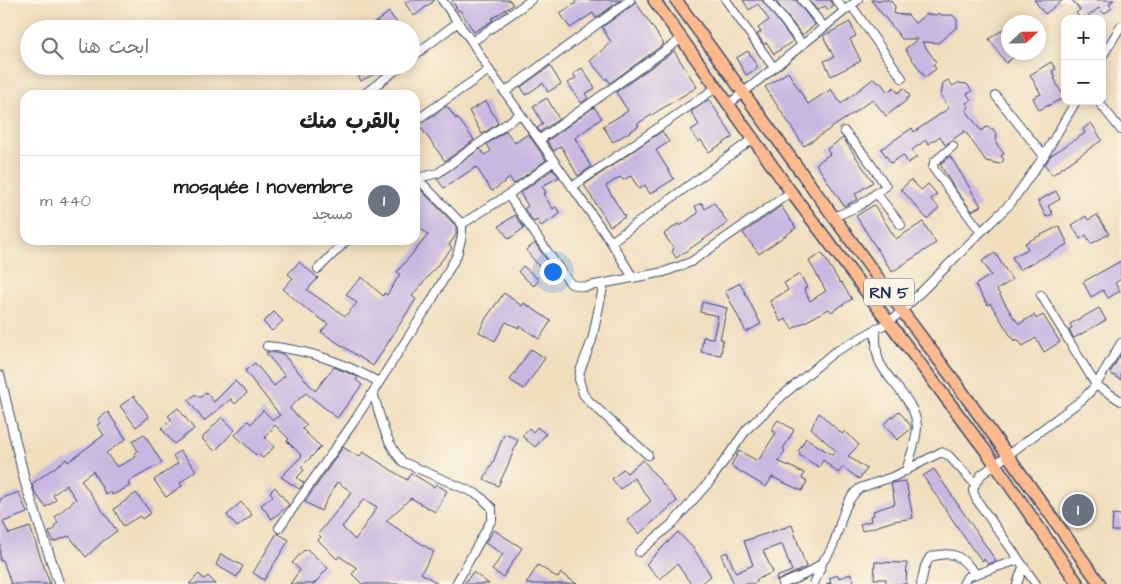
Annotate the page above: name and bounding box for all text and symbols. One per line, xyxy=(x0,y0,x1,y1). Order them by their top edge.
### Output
north arrow xyxy=(1001,15,1046,60)
map controls xyxy=(1061,15,1106,105)
button: + xyxy=(1061,15,1106,60)
search box xyxy=(20,20,420,75)
icon: search xyxy=(38,34,66,62)
text: ابحث هنا xyxy=(78,34,149,61)
button: − xyxy=(1061,60,1106,105)
text: بالقرب منك xyxy=(299,107,400,136)
text: mosquée 1 novembre xyxy=(174,174,353,201)
text: 440 m xyxy=(40,190,91,212)
text: 1 xyxy=(383,190,385,212)
text: مسجد xyxy=(312,203,353,225)
your location xyxy=(540,259,566,285)
road number: RN 5 xyxy=(864,278,914,306)
pin: 1 xyxy=(1062,491,1094,529)

